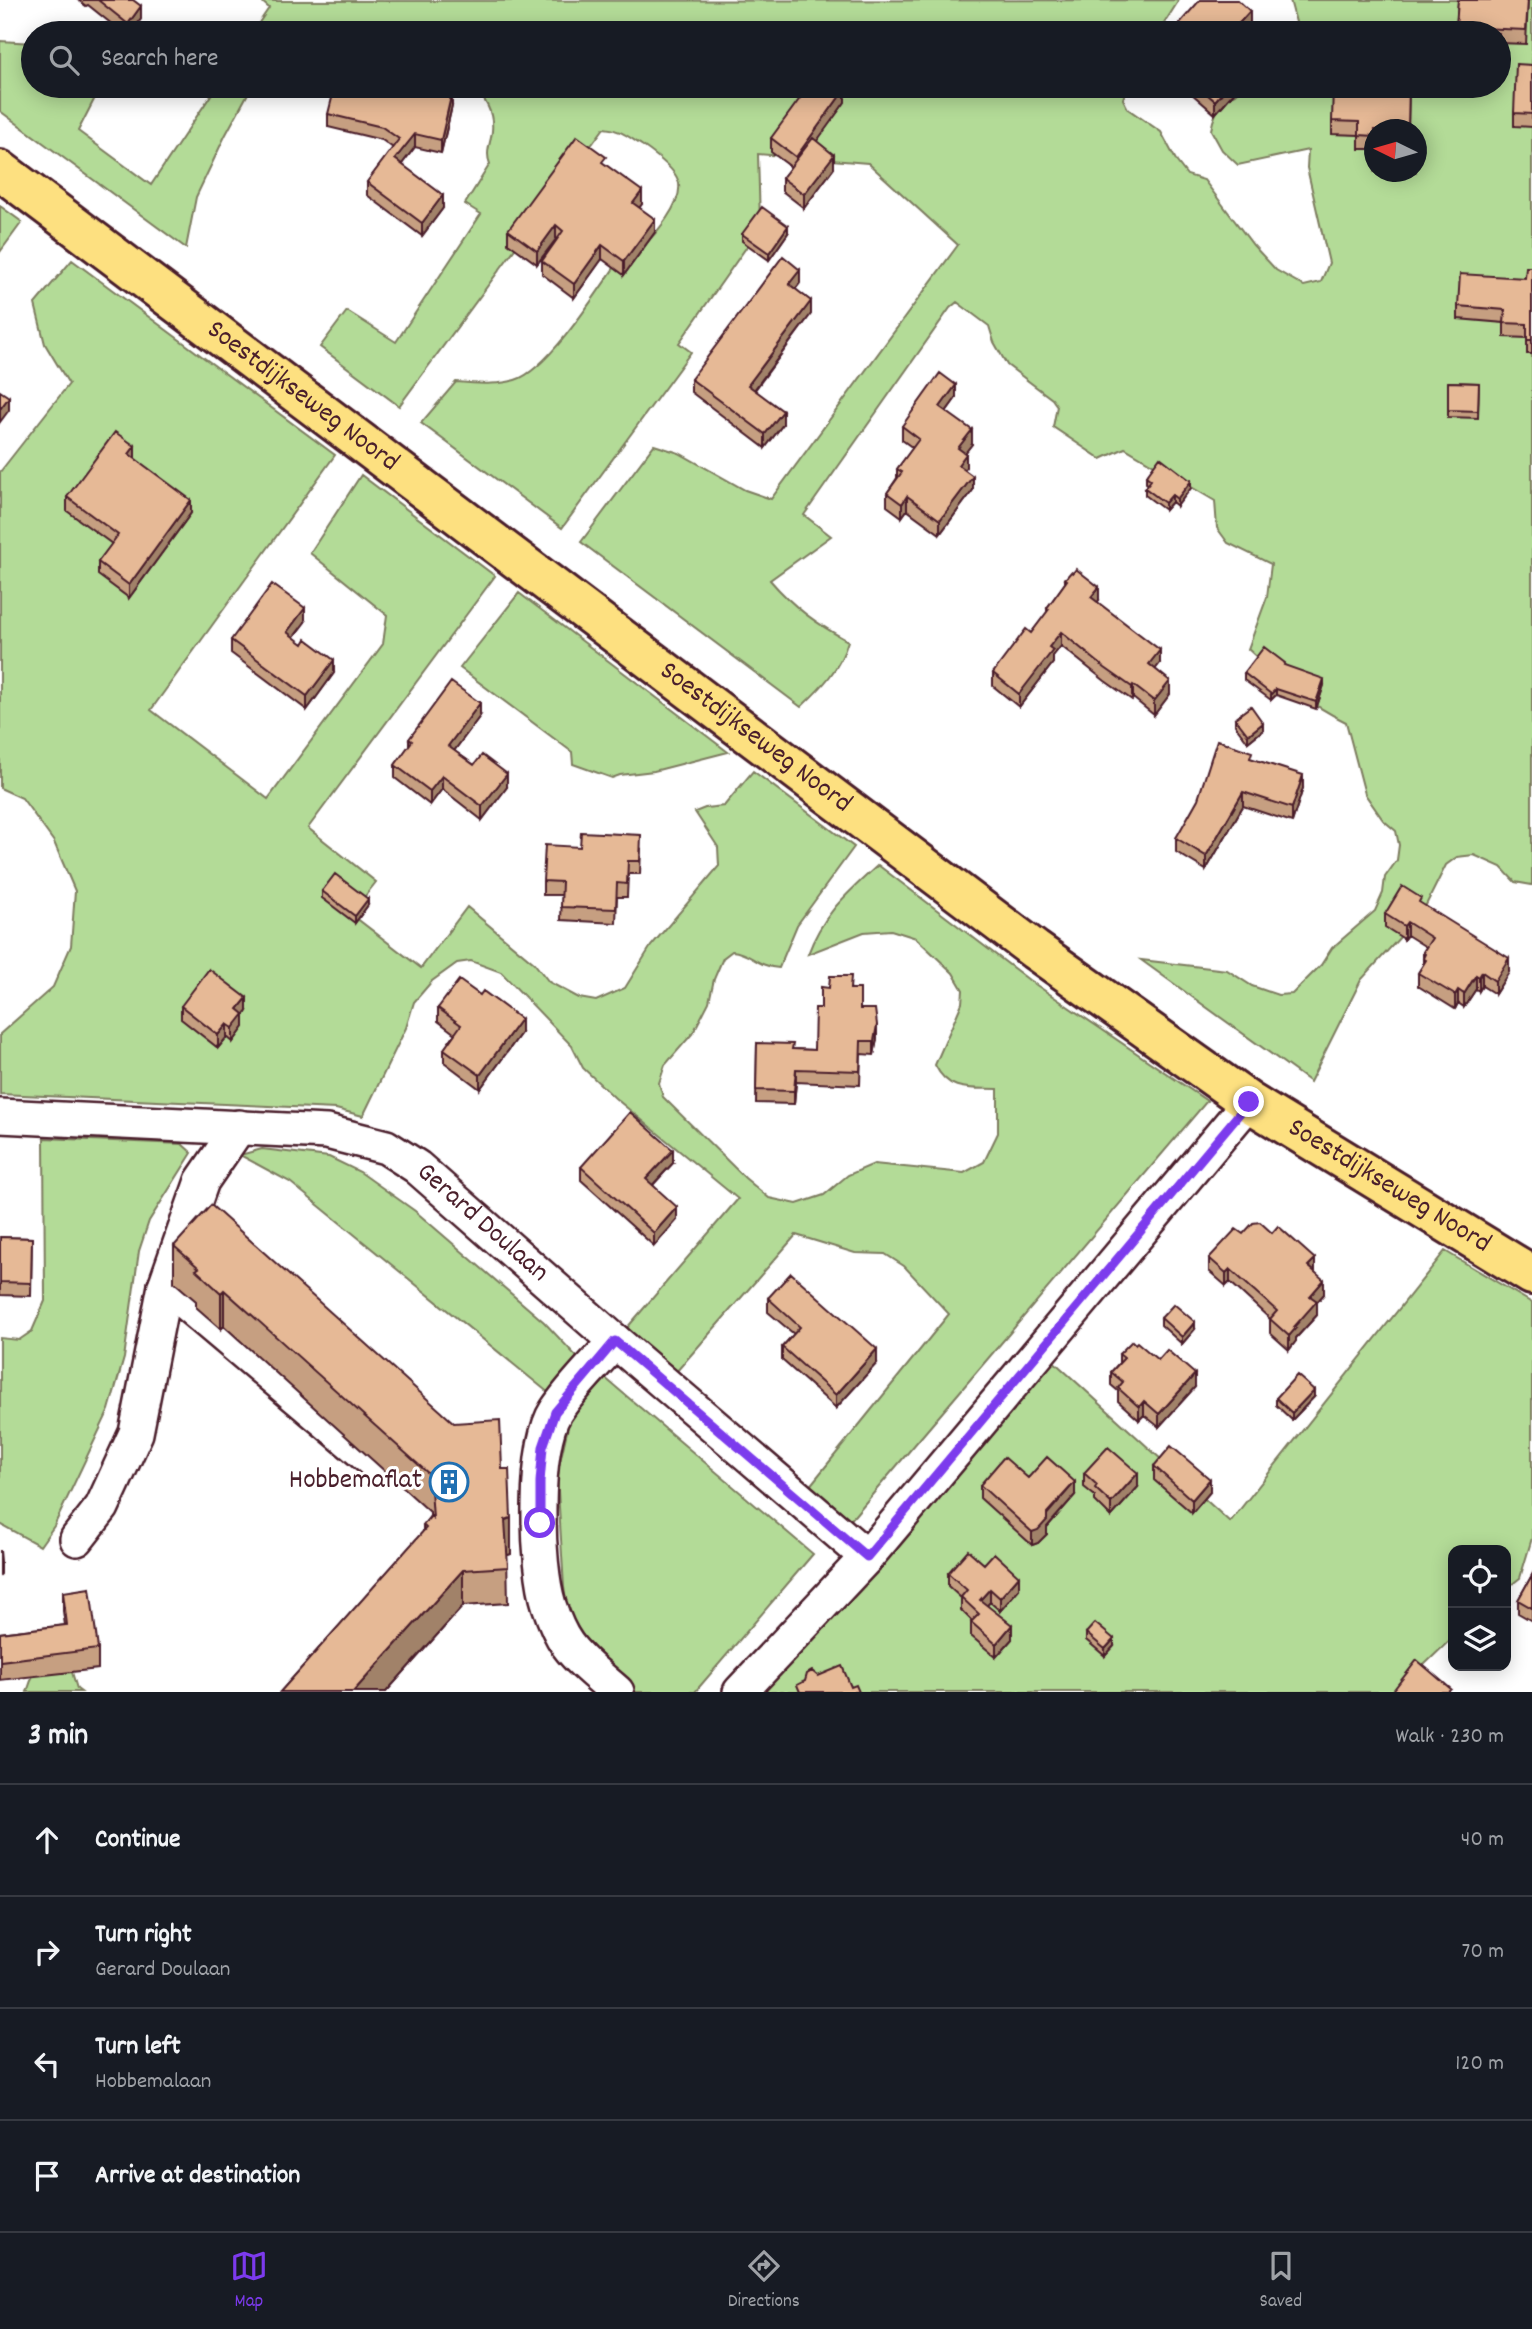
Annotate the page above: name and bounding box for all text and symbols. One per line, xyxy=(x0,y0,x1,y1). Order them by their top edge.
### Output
search box xyxy=(21,21,1511,98)
icon: search xyxy=(45,41,83,79)
text: Search here xyxy=(101,41,219,78)
north arrow xyxy=(1364,119,1427,182)
street label: Soestdijkseweg Noord xyxy=(197,312,407,483)
street label: Soestdijkseweg Noord xyxy=(650,653,859,825)
route end xyxy=(1233,1086,1264,1117)
street label: Soestdijkseweg Noord xyxy=(1279,1110,1498,1265)
street label: Gerard Doulaan xyxy=(406,1154,557,1293)
building icon: Hobbemaflat xyxy=(428,1461,470,1503)
place label: Hobbemaflat xyxy=(289,1462,422,1502)
route start xyxy=(524,1507,555,1538)
map controls xyxy=(1448,1545,1511,1671)
button: locate xyxy=(1448,1545,1511,1608)
button: layers xyxy=(1448,1608,1511,1671)
text: 3 min xyxy=(28,1716,88,1759)
text: Walk · 230 m xyxy=(1395,1721,1504,1754)
icon: ahead xyxy=(28,1821,66,1859)
text: Continue xyxy=(95,1822,180,1859)
text: 40 m xyxy=(1461,1824,1504,1857)
text: Turn right xyxy=(95,1917,192,1954)
icon: right xyxy=(28,1933,66,1971)
text: 70 m xyxy=(1462,1936,1504,1969)
text: Gerard Doulaan xyxy=(95,1954,230,1987)
text: Turn left xyxy=(95,2029,181,2066)
icon: left xyxy=(28,2045,66,2083)
text: 120 m xyxy=(1455,2048,1504,2081)
text: Hobbemalaan xyxy=(95,2066,211,2099)
icon: arrive xyxy=(28,2157,66,2195)
text: Arrive at destination xyxy=(95,2158,300,2195)
tab: Map xyxy=(230,2247,268,2316)
tab: Directions xyxy=(728,2247,800,2316)
tab: Saved xyxy=(1260,2247,1302,2316)

